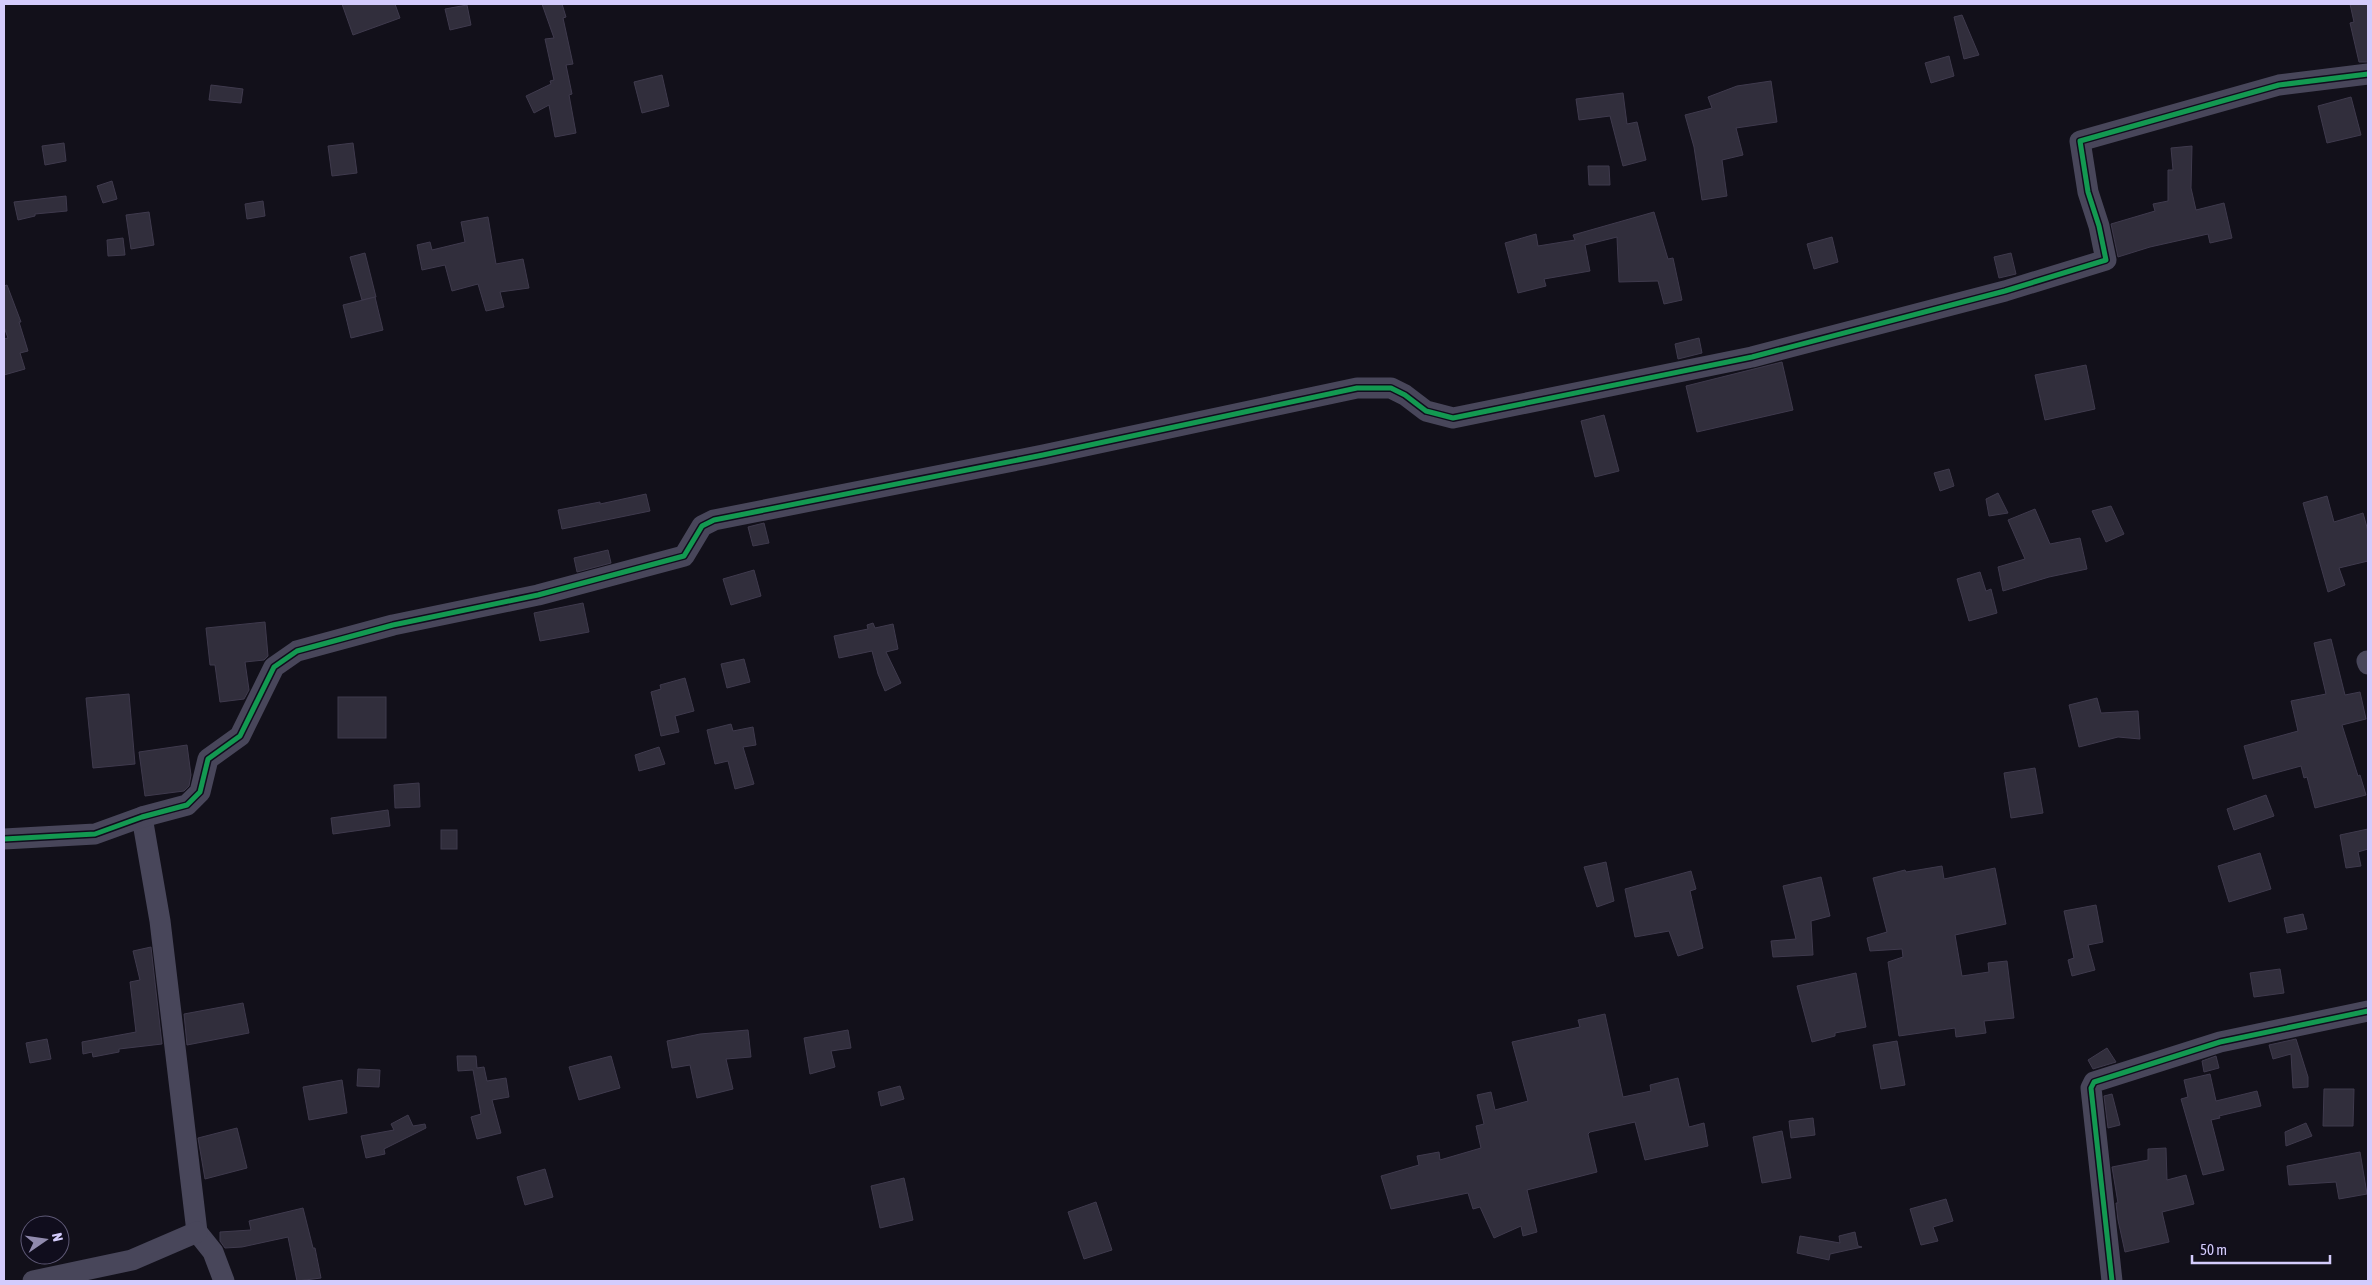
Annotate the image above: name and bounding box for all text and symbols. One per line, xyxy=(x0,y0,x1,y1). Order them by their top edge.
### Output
north arrow xyxy=(20,1215,70,1265)
text: N xyxy=(49,1231,66,1243)
scale bar xyxy=(2192,1232,2330,1264)
text: 50 m xyxy=(2200,1241,2227,1258)

